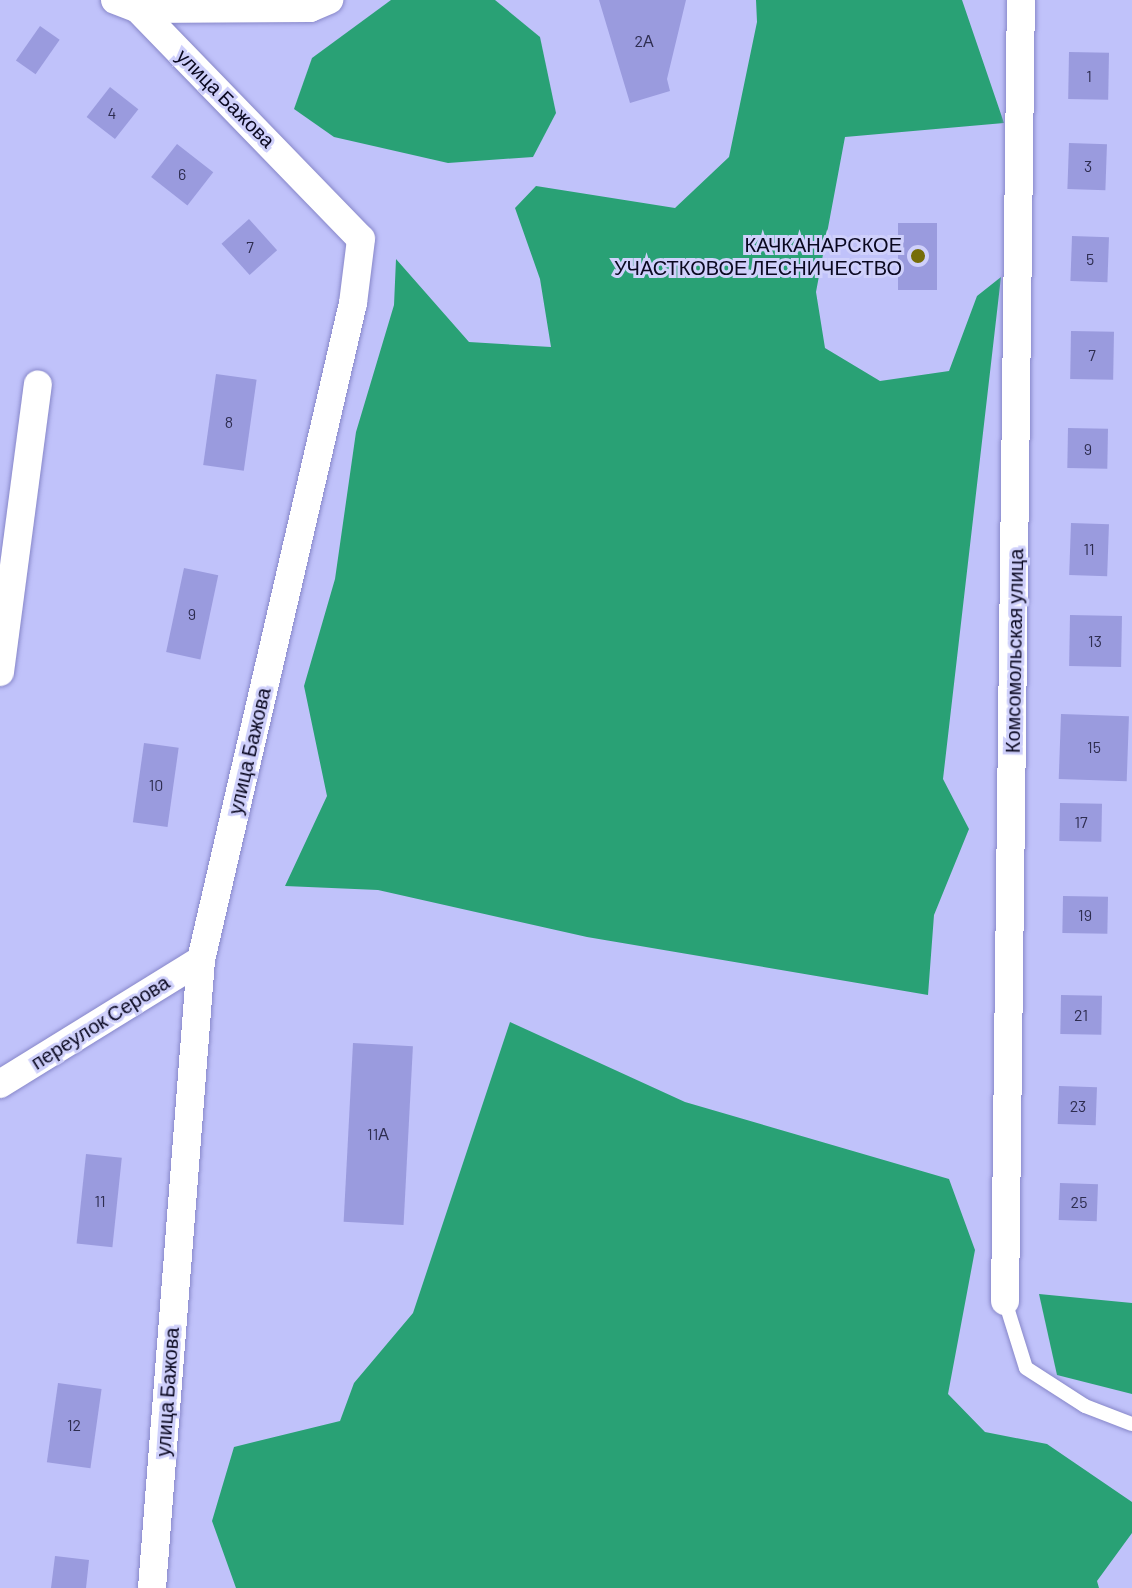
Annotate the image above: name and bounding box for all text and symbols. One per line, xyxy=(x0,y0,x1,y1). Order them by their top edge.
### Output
house number: 2А xyxy=(634,31,654,51)
street label: улица Бажова xyxy=(172,44,280,152)
house number: 1 xyxy=(1086,66,1092,86)
house number: 4 xyxy=(108,103,116,123)
house number: 3 xyxy=(1084,156,1092,176)
house number: 6 xyxy=(178,164,186,184)
place label: КАЧКАНАРСКОЕ УЧАСТКОВОЕ ЛЕСНИЧЕСТВО xyxy=(614,232,902,279)
house number: 7 xyxy=(246,237,254,257)
marker: КАЧКАНАРСКОЕ УЧАСТКОВОЕ ЛЕСНИЧЕСТВО xyxy=(909,247,927,265)
house number: 5 xyxy=(1086,249,1094,269)
house number: 7 xyxy=(1088,345,1096,365)
house number: 8 xyxy=(225,412,233,432)
house number: 9 xyxy=(1084,439,1092,459)
house number: 11 xyxy=(1083,539,1095,559)
street label: Комсомольская улица xyxy=(1000,549,1028,753)
house number: 9 xyxy=(188,604,196,624)
house number: 13 xyxy=(1088,631,1102,651)
street label: улица Бажова xyxy=(223,685,275,817)
house number: 15 xyxy=(1087,737,1101,757)
house number: 10 xyxy=(149,775,163,795)
house number: 17 xyxy=(1074,812,1088,832)
house number: 19 xyxy=(1078,905,1092,925)
street label: переулок Серова xyxy=(26,970,174,1074)
house number: 21 xyxy=(1074,1005,1088,1025)
house number: 23 xyxy=(1070,1096,1086,1116)
house number: 11А xyxy=(367,1124,389,1144)
house number: 11 xyxy=(94,1191,106,1211)
house number: 25 xyxy=(1071,1192,1087,1212)
street label: улица Бажова xyxy=(151,1327,183,1457)
house number: 12 xyxy=(67,1415,81,1435)

